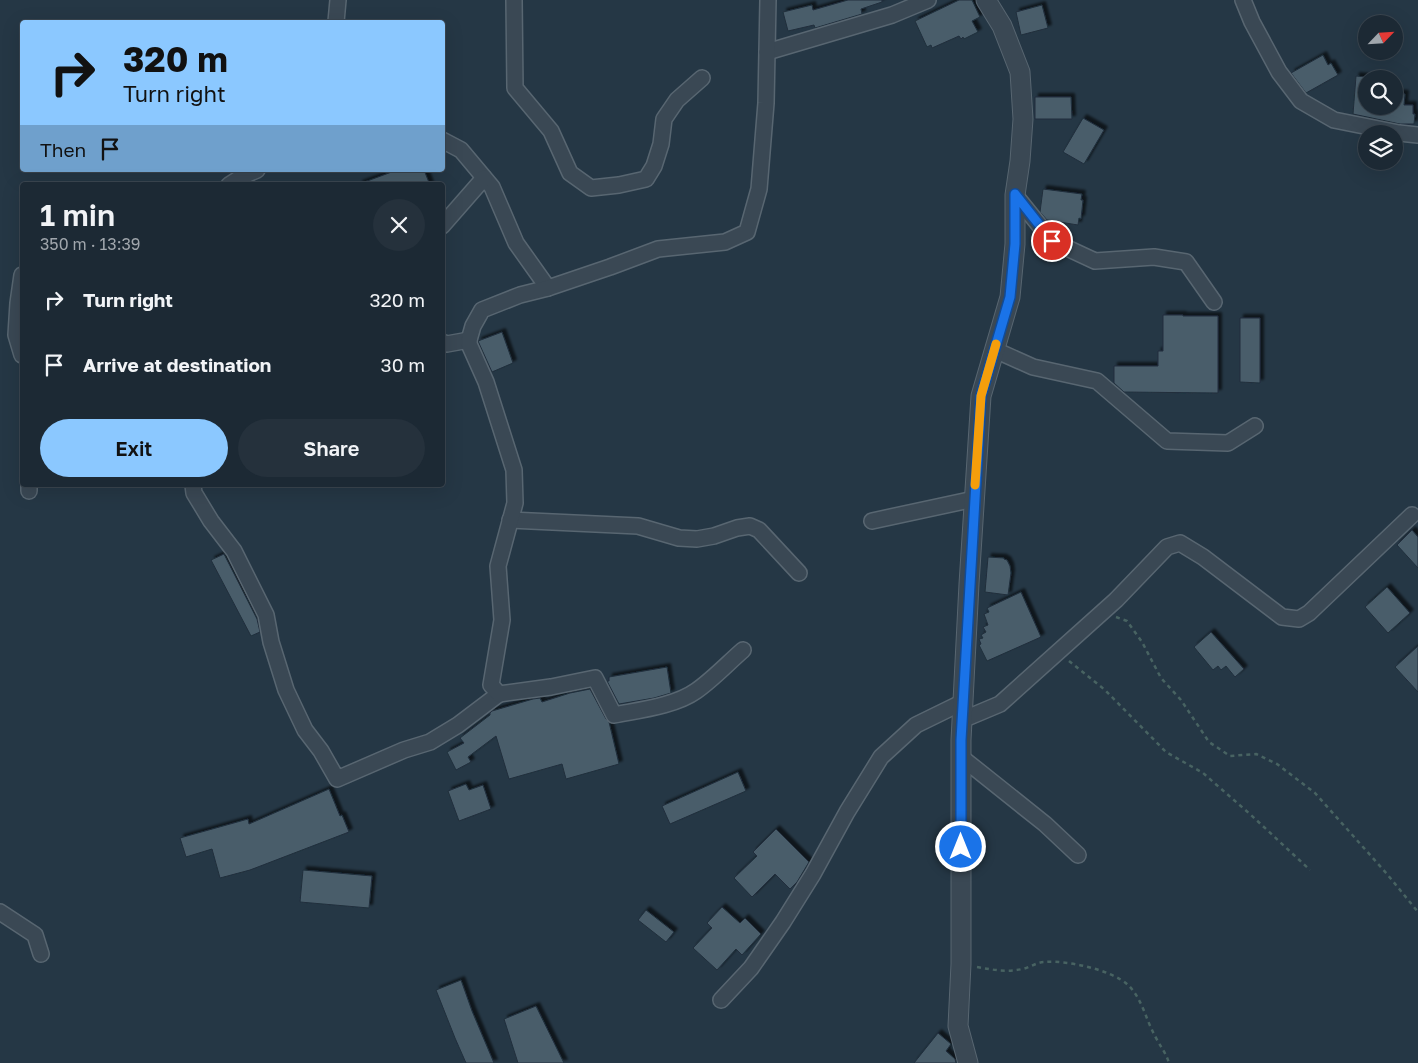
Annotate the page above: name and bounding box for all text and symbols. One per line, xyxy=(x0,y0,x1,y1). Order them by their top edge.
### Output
north arrow xyxy=(1358,15,1402,60)
map controls xyxy=(1358,15,1403,170)
text: 320 m xyxy=(123,38,228,80)
icon: right xyxy=(40,40,105,105)
button: search xyxy=(1358,70,1403,115)
text: Turn right xyxy=(123,80,226,107)
button: layers xyxy=(1358,125,1403,170)
icon: arrive xyxy=(96,135,124,163)
text: Then xyxy=(40,138,86,161)
text: 1 min xyxy=(40,197,115,233)
button: close xyxy=(373,199,425,251)
pin xyxy=(1031,220,1073,262)
icon: arrive xyxy=(1038,227,1066,255)
text: 350 m · 13:39 xyxy=(40,234,140,254)
icon: right xyxy=(40,286,68,314)
text: Turn right xyxy=(83,288,173,311)
text: 320 m xyxy=(370,288,425,311)
icon: arrive xyxy=(40,351,68,379)
text: Arrive at destination xyxy=(83,353,271,376)
text: 30 m xyxy=(381,353,425,376)
button: Exit xyxy=(40,419,228,477)
button: Share xyxy=(238,419,425,477)
position arrow xyxy=(934,820,986,872)

